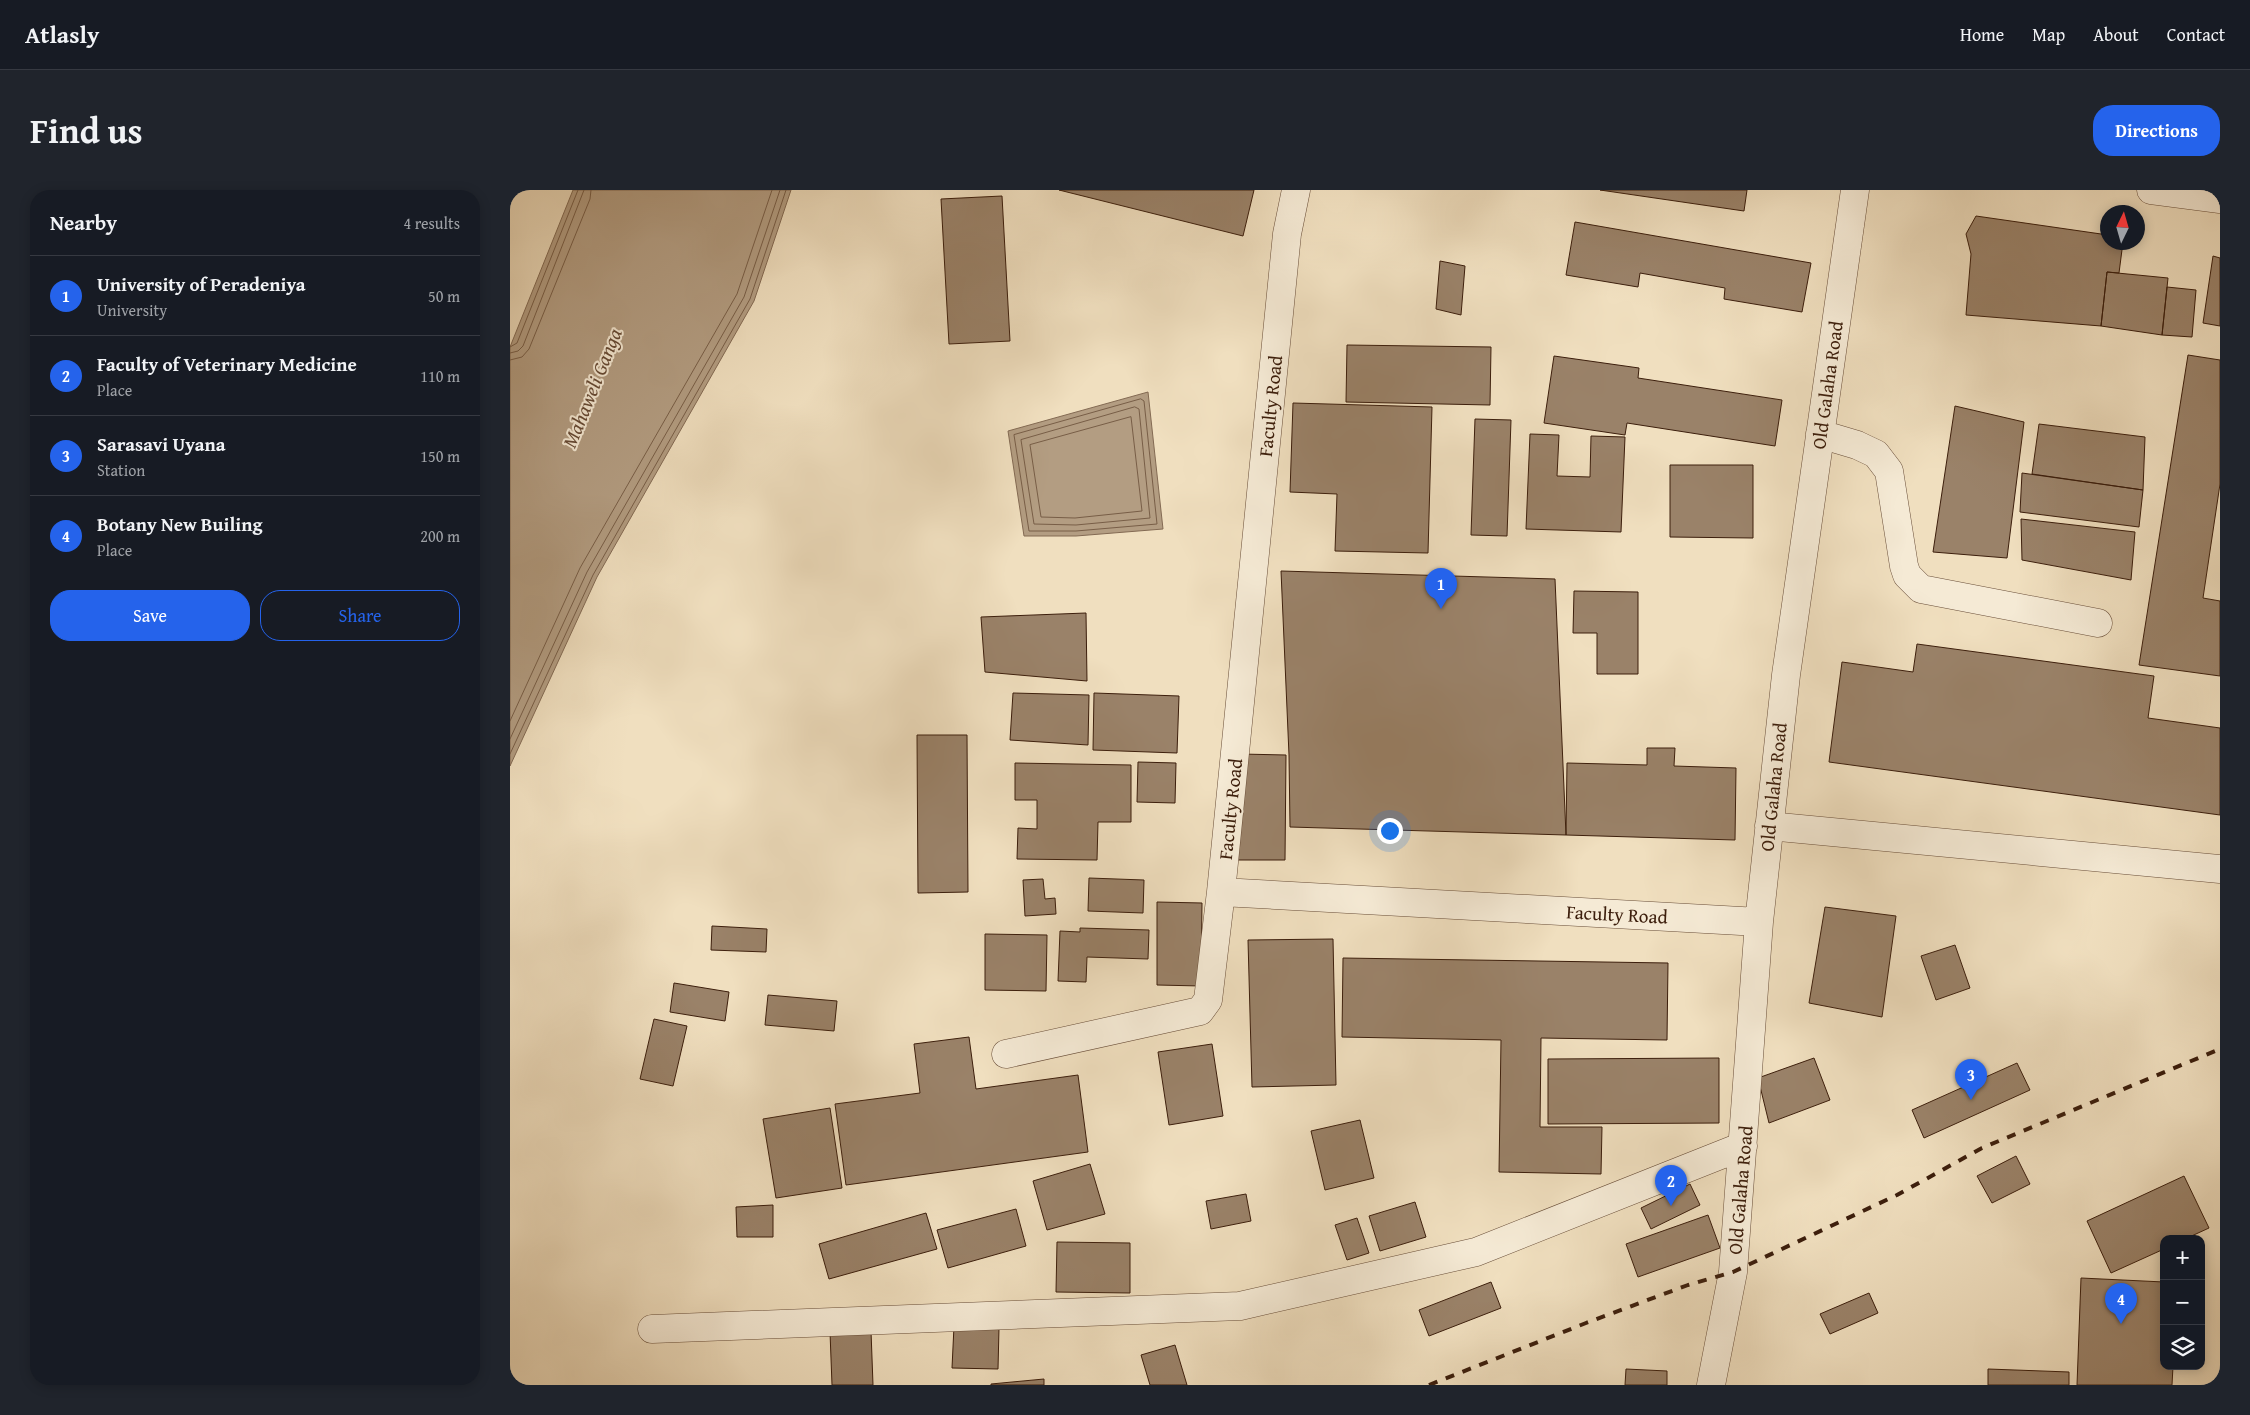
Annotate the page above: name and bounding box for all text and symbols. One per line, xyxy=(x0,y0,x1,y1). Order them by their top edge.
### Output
text: Atlasly xyxy=(25,17,99,52)
text: Home xyxy=(1960,21,2004,48)
text: Map xyxy=(2032,21,2065,48)
text: About xyxy=(2093,21,2139,48)
text: Contact xyxy=(2167,21,2225,48)
text: Find us xyxy=(30,105,143,156)
button: Directions xyxy=(2093,105,2220,156)
north arrow xyxy=(2100,205,2145,250)
text: Nearby xyxy=(50,207,117,238)
text: 4 results xyxy=(403,211,460,235)
text: University of Peradeniya xyxy=(97,270,306,298)
text: 1 xyxy=(62,284,70,308)
text: 50 m xyxy=(428,284,460,308)
text: University xyxy=(97,298,167,322)
street label: Old Galaha Road xyxy=(1804,318,1850,451)
water label: Mahaweli Ganga xyxy=(554,323,629,452)
text: Faculty of Veterinary Medicine xyxy=(97,350,357,378)
street label: Faculty Road xyxy=(1251,353,1289,458)
text: 2 xyxy=(62,364,70,388)
text: 110 m xyxy=(420,364,460,388)
text: Place xyxy=(97,378,132,402)
text: Sarasavi Uyana xyxy=(97,430,225,458)
text: 3 xyxy=(62,444,70,468)
text: 150 m xyxy=(420,444,460,468)
text: Station xyxy=(97,458,145,482)
text: Botany New Builing xyxy=(97,510,262,538)
text: 4 xyxy=(62,524,70,548)
text: 200 m xyxy=(420,524,460,548)
text: Place xyxy=(97,538,132,562)
pin: 1 xyxy=(1425,568,1457,609)
button: Save xyxy=(50,590,250,641)
button: Share xyxy=(260,590,460,641)
street label: Old Galaha Road xyxy=(1752,720,1794,853)
street label: Faculty Road xyxy=(1211,756,1249,861)
your location xyxy=(1377,818,1403,844)
street label: Faculty Road xyxy=(1566,897,1669,931)
pin: 3 xyxy=(1955,1059,1987,1100)
street label: Old Galaha Road xyxy=(1720,1124,1760,1256)
pin: 2 xyxy=(1655,1165,1687,1206)
map controls xyxy=(2160,1235,2205,1370)
button: + xyxy=(2160,1235,2205,1280)
button: − xyxy=(2160,1280,2205,1325)
pin: 4 xyxy=(2105,1283,2137,1324)
button: layers xyxy=(2160,1325,2205,1370)

